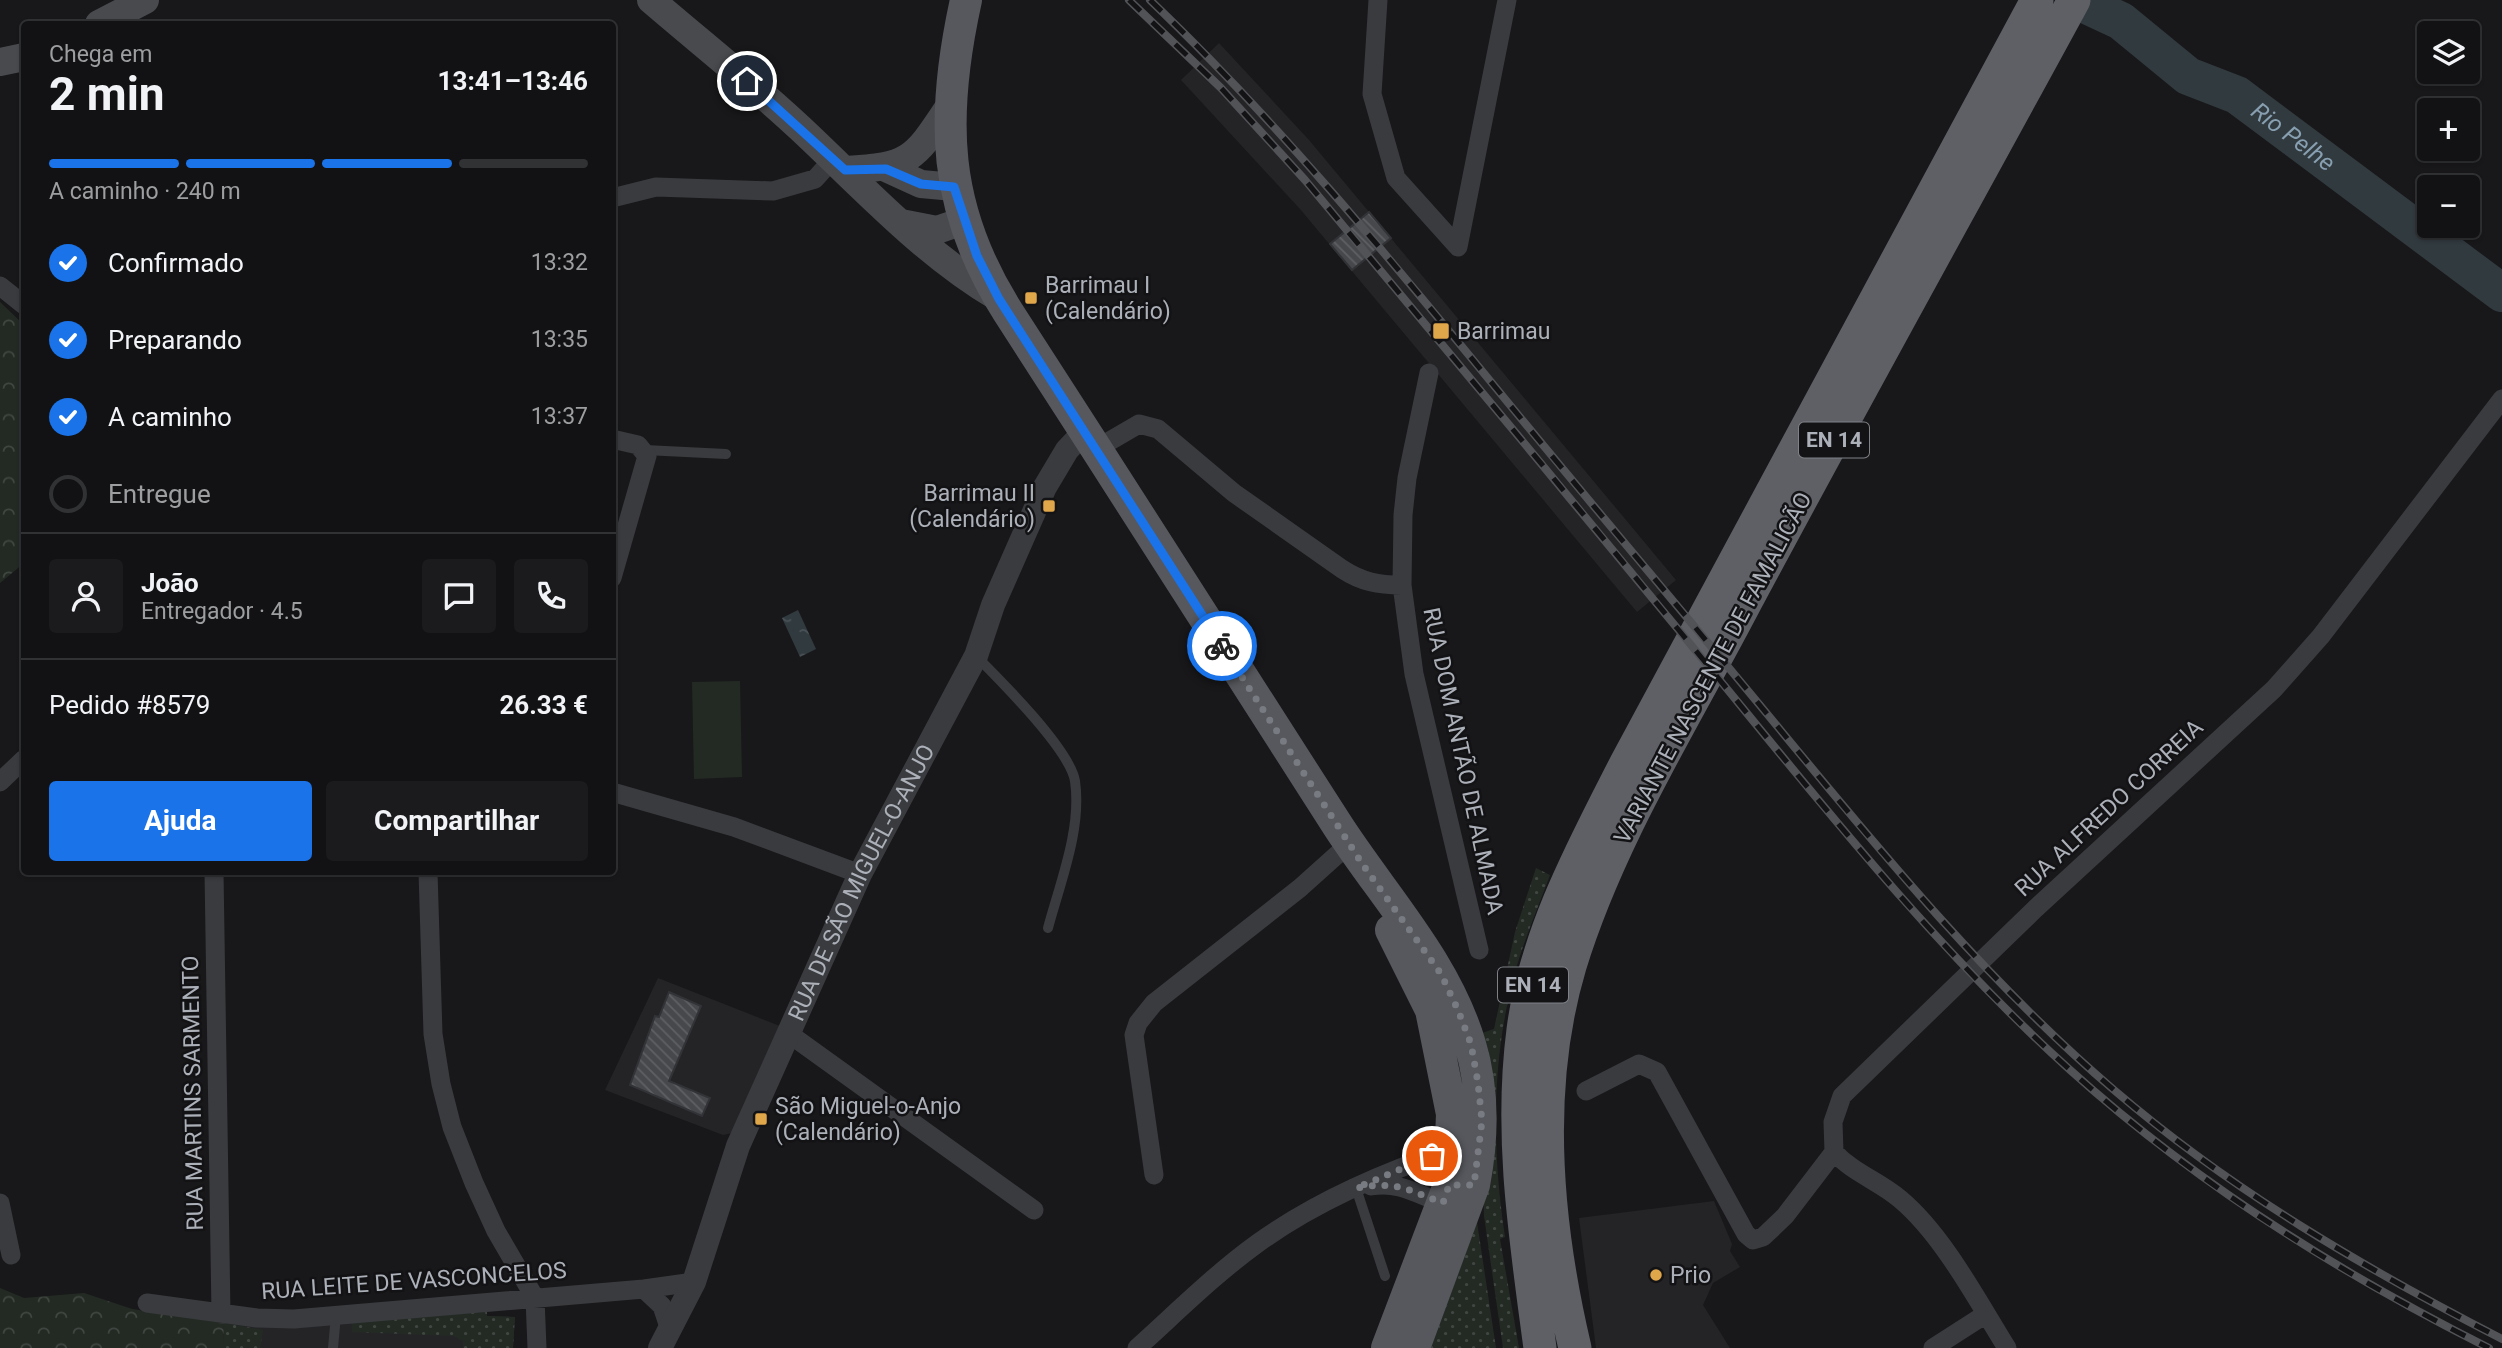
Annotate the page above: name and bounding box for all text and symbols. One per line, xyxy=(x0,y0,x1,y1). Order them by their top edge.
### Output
map controls xyxy=(2417,21,2480,238)
button: layers xyxy=(2417,21,2480,84)
text: Chega em xyxy=(49,41,152,68)
pin xyxy=(717,51,777,111)
icon: home xyxy=(728,62,766,100)
text: 13:41–13:46 xyxy=(438,66,588,96)
text: 2 min xyxy=(49,67,165,121)
water label: Rio Pelhe xyxy=(2246,97,2340,177)
button: + xyxy=(2417,98,2480,161)
button: − xyxy=(2417,175,2480,238)
text: A caminho · 240 m xyxy=(49,178,241,205)
icon: check xyxy=(49,244,87,282)
text: Confirmado xyxy=(108,248,244,278)
text: 13:32 xyxy=(531,249,588,276)
place label: Barrimau I (Calendário) xyxy=(1045,272,1171,325)
marker: Barrimau I (Calendário) xyxy=(1023,290,1039,306)
place label: Barrimau xyxy=(1457,318,1550,345)
icon: check xyxy=(49,321,87,359)
marker: Barrimau xyxy=(1431,321,1451,341)
text: Preparando xyxy=(108,325,242,355)
text: 13:35 xyxy=(531,326,588,353)
icon: check xyxy=(49,398,87,436)
text: A caminho xyxy=(108,402,232,432)
text: 13:37 xyxy=(531,403,588,430)
road number: EN 14 xyxy=(1799,422,1869,458)
text: Entregue xyxy=(108,479,211,509)
place label: Barrimau II (Calendário) xyxy=(909,480,1035,533)
street label: VARIANTE NASCENTE DE FAMALICÃO xyxy=(1608,487,1817,848)
marker: Barrimau II (Calendário) xyxy=(1041,498,1057,514)
button: person xyxy=(49,559,123,633)
button: chat xyxy=(422,559,496,633)
button: phone xyxy=(514,559,588,633)
text: João xyxy=(141,568,199,598)
text: Entregador · 4.5 xyxy=(141,598,303,625)
street label: RUA DOM ANTÃO DE ALMADA xyxy=(1417,605,1510,917)
courier xyxy=(1187,611,1257,681)
icon: bike xyxy=(1203,627,1241,665)
text: Pedido #8579 xyxy=(49,690,210,720)
text: 26.33 € xyxy=(499,690,588,720)
street label: RUA ALFREDO CORREIA xyxy=(2009,714,2209,902)
street label: RUA DE SÃO MIGUEL-O-ANJO xyxy=(782,740,940,1025)
button: Ajuda xyxy=(49,781,312,861)
button: Compartilhar xyxy=(326,781,588,861)
street label: RUA MARTINS SARMENTO xyxy=(177,955,209,1231)
road number: EN 14 xyxy=(1498,968,1568,1002)
place label: São Miguel-o-Anjo (Calendário) xyxy=(775,1093,961,1146)
marker: São Miguel-o-Anjo (Calendário) xyxy=(753,1111,769,1127)
pin xyxy=(1402,1126,1462,1186)
icon: bag xyxy=(1413,1137,1451,1175)
street label: RUA LEITE DE VASCONCELOS xyxy=(260,1257,568,1305)
place label: Prio xyxy=(1670,1262,1711,1289)
marker: Prio xyxy=(1648,1267,1664,1283)

